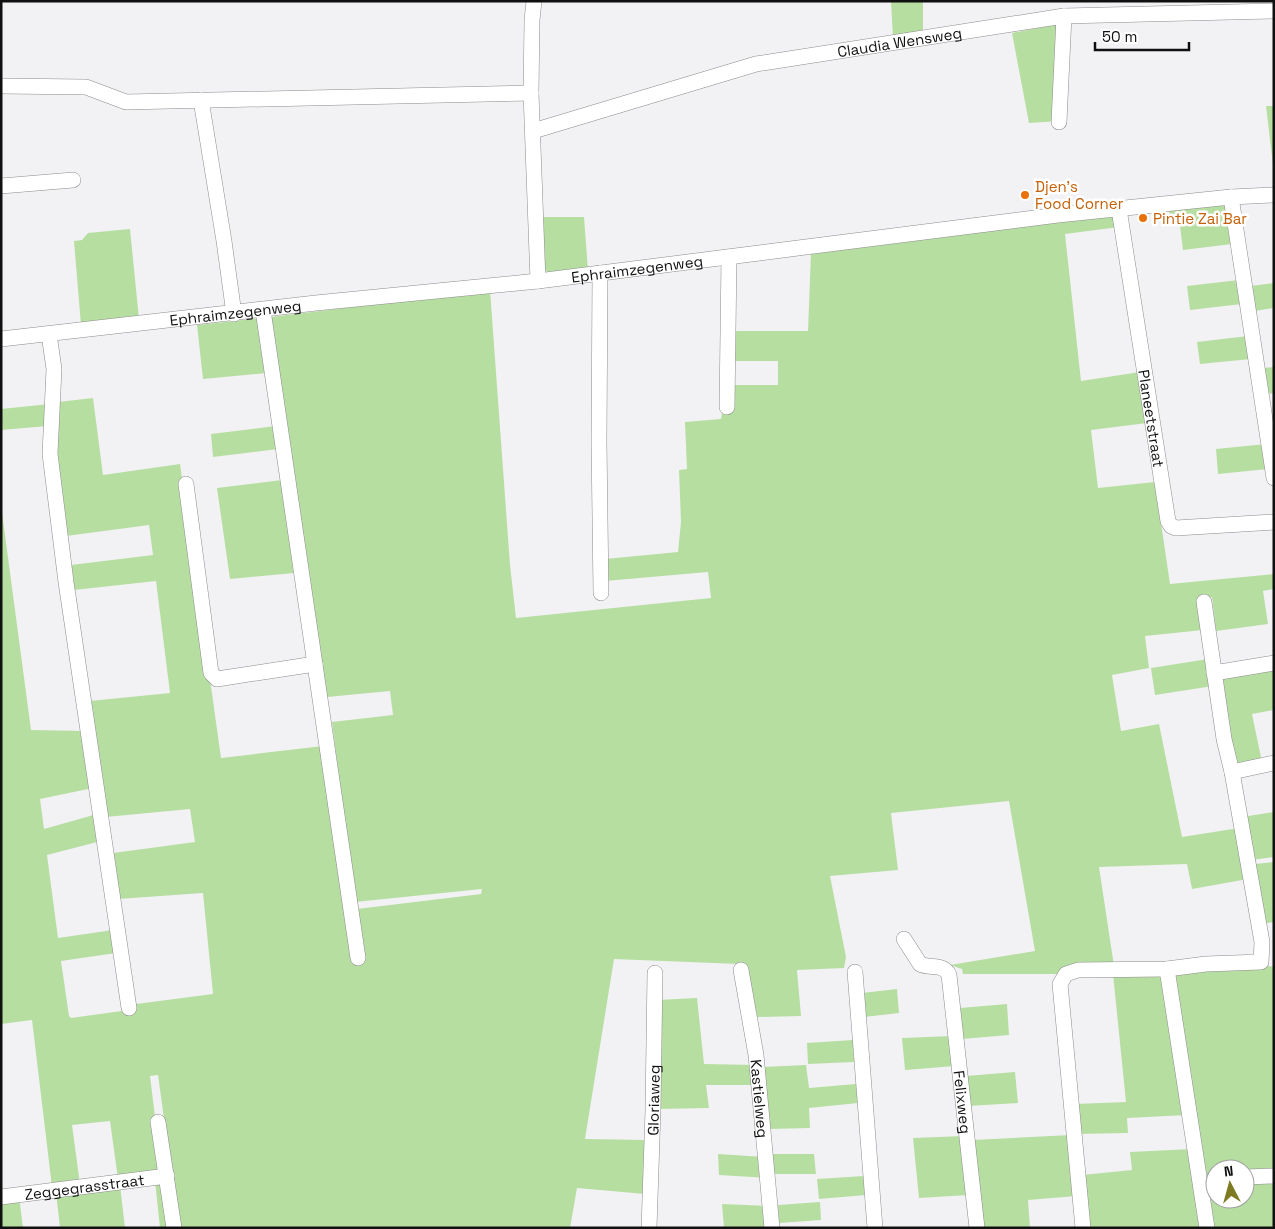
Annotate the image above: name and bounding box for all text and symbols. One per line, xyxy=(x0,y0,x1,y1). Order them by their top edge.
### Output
scale bar xyxy=(1095,20,1189,52)
street label: Claudia Wensweg xyxy=(836,23,963,61)
text: 50 m xyxy=(1102,27,1137,46)
place label: Djen's Food Corner xyxy=(1035,177,1124,213)
marker: Djen's Food Corner xyxy=(1019,189,1031,201)
place label: Pintie Zai Bar xyxy=(1153,209,1247,228)
marker: Pintie Zai Bar xyxy=(1137,212,1149,224)
street label: Ephraimzegenweg xyxy=(570,251,704,286)
street label: Ephraimzegenweg xyxy=(169,295,302,329)
street label: Planeetstraat xyxy=(1135,368,1169,469)
street label: Kastielweg xyxy=(747,1058,773,1139)
street label: Gloriaweg xyxy=(643,1064,663,1136)
street label: Felixweg xyxy=(950,1069,976,1135)
north arrow xyxy=(1205,1159,1255,1209)
text: N xyxy=(1223,1162,1234,1181)
street label: Zeggegrasstraat xyxy=(23,1169,146,1203)

